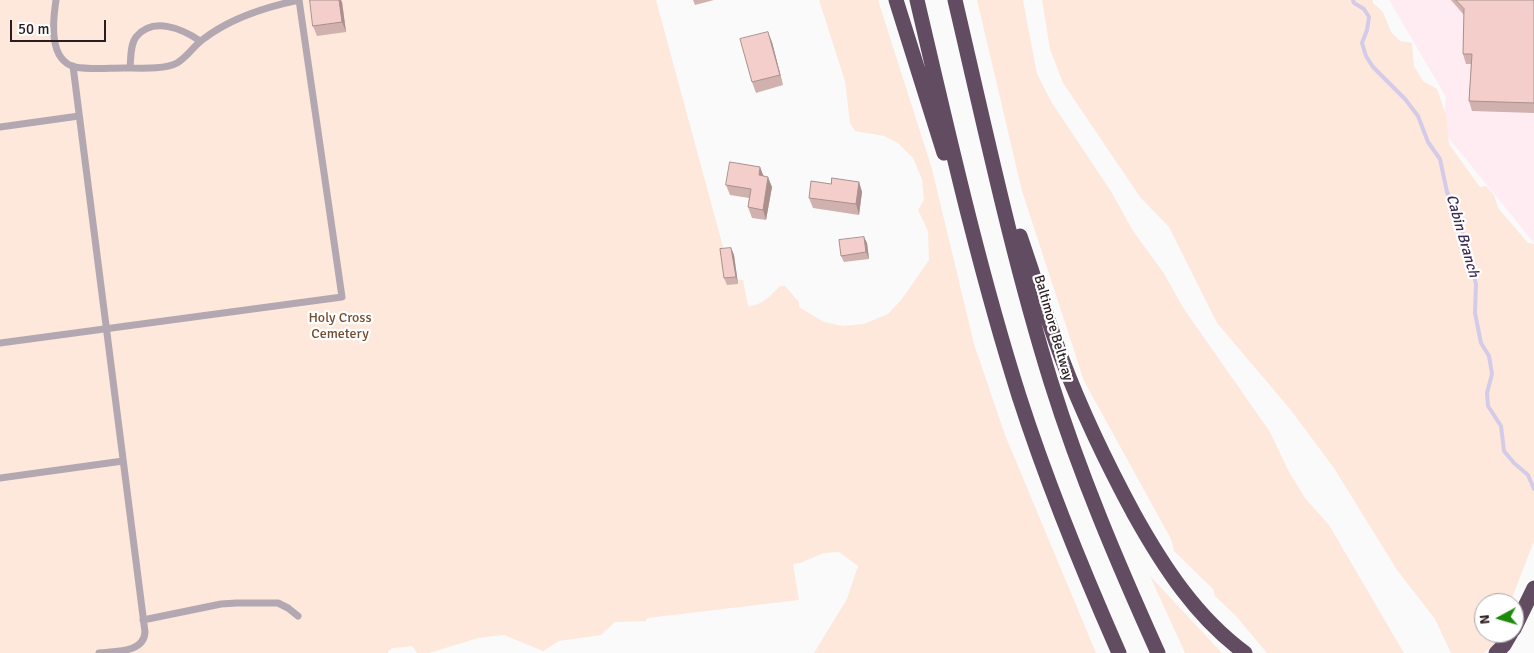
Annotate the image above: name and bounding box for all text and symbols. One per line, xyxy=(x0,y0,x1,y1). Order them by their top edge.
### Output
scale bar xyxy=(12,10,109,42)
text: 50 m xyxy=(18,20,49,38)
water label: Cabin Branch xyxy=(1442,193,1482,279)
street label: Baltimore Beltway xyxy=(1030,273,1076,383)
park label: Holy Cross Cemetery xyxy=(308,310,372,342)
north arrow xyxy=(1474,593,1524,643)
text: N xyxy=(1476,614,1494,625)

